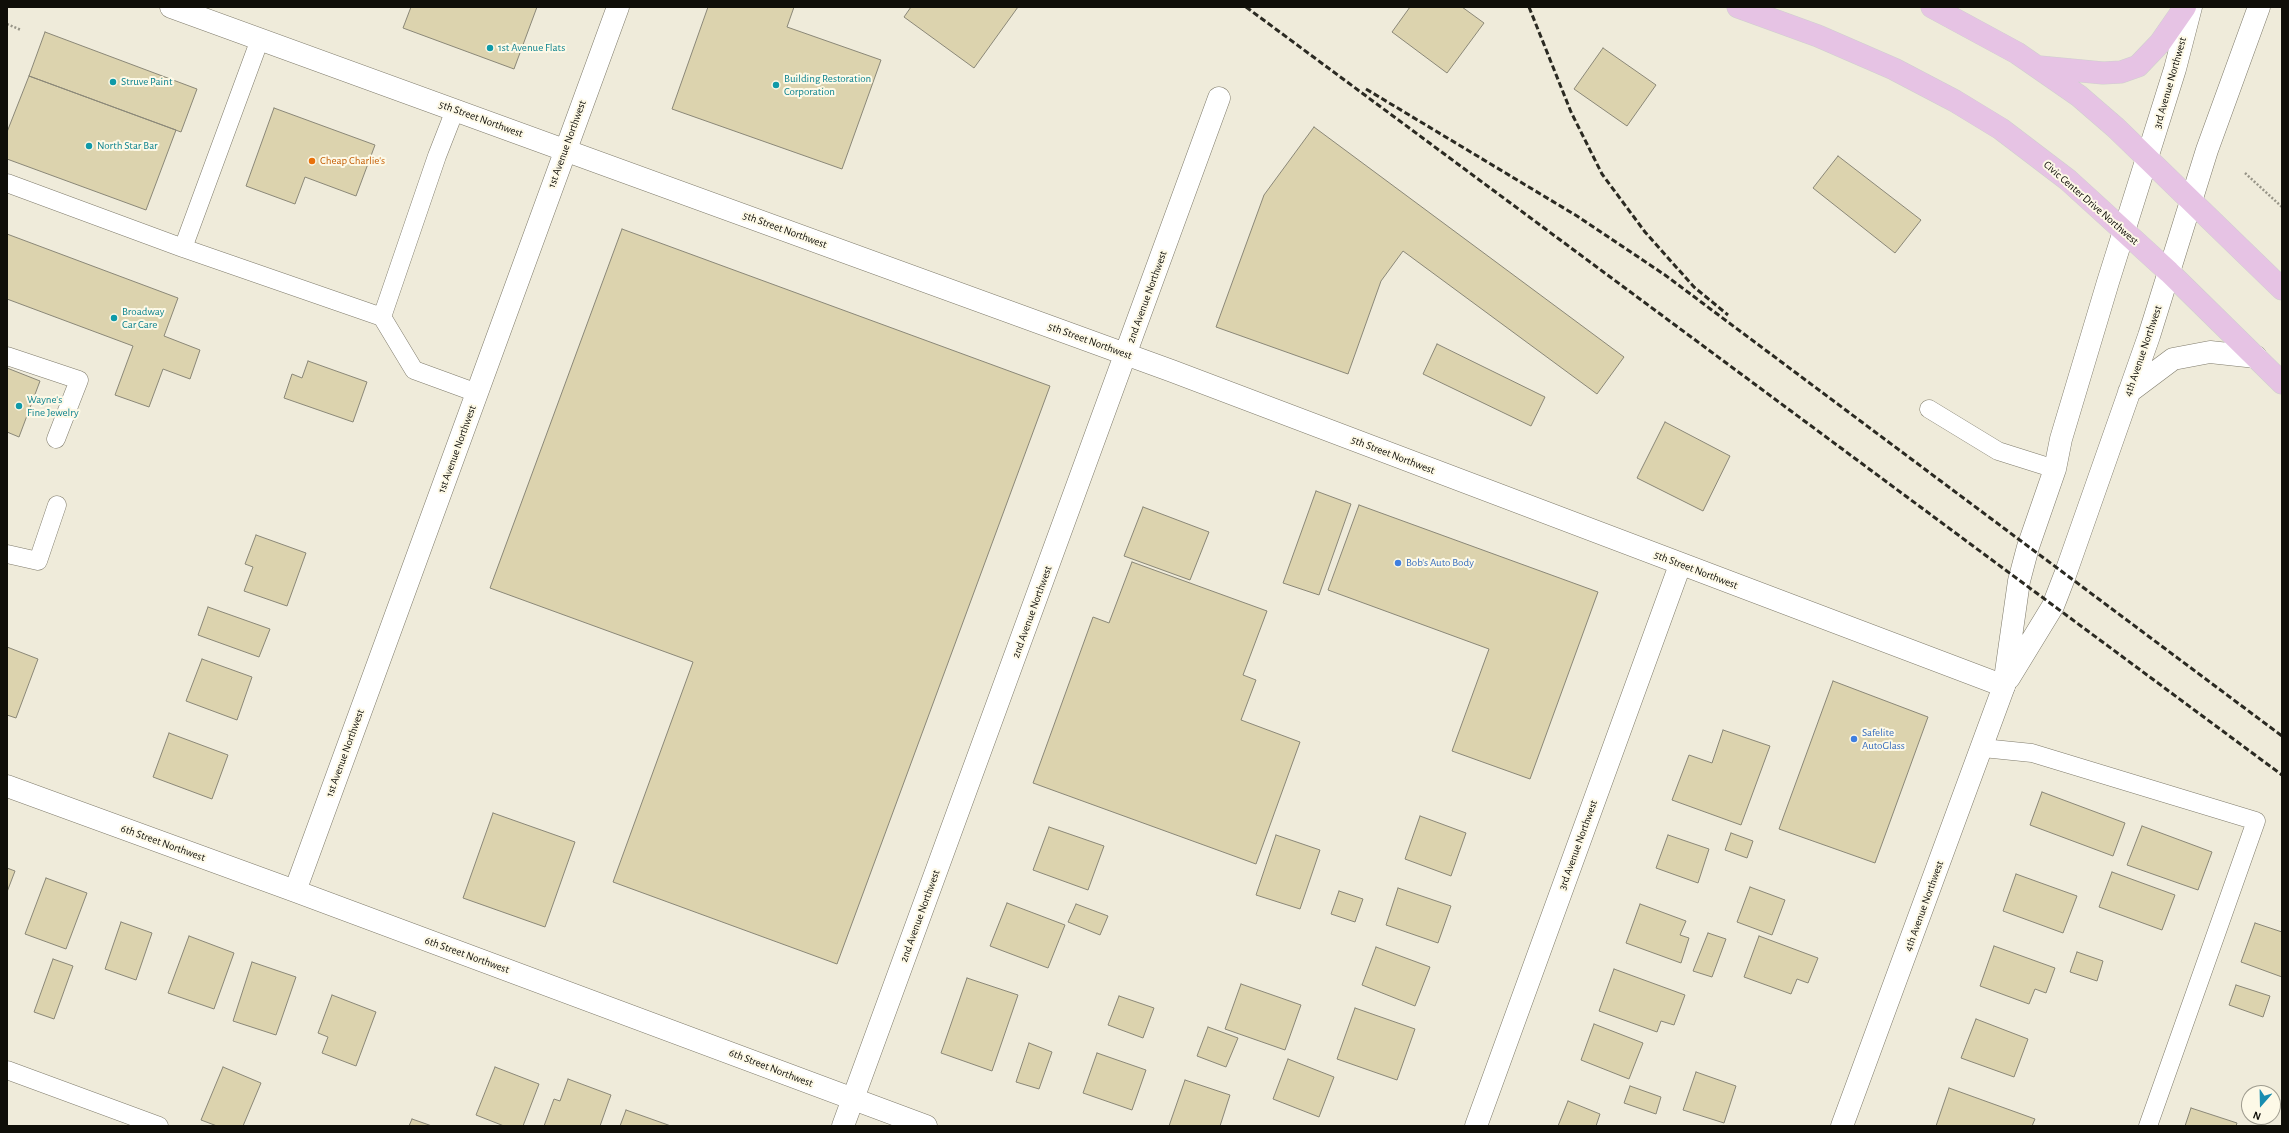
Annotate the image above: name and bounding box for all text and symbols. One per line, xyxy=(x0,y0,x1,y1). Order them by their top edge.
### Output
street label: 3rd Avenue Northwest xyxy=(2151,36,2189,130)
place label: 1st Avenue Flats xyxy=(498,41,565,55)
marker: 1st Avenue Flats xyxy=(485,43,495,53)
place label: Building Restoration Corporation xyxy=(784,72,871,98)
place label: Struve Paint xyxy=(121,75,172,89)
marker: Struve Paint xyxy=(108,77,118,87)
marker: Building Restoration Corporation xyxy=(771,80,781,90)
street label: 5th Street Northwest xyxy=(437,98,525,140)
street label: 1st Avenue Northwest xyxy=(545,98,589,190)
place label: North Star Bar xyxy=(97,139,158,153)
marker: North Star Bar xyxy=(84,141,94,151)
place label: Cheap Charlie's xyxy=(320,154,385,168)
marker: Cheap Charlie's xyxy=(307,156,317,166)
street label: Civic Center Drive Northwest xyxy=(2041,158,2141,248)
street label: 5th Street Northwest xyxy=(741,209,829,251)
street label: 2nd Avenue Northwest xyxy=(1124,249,1170,345)
street label: 4th Avenue Northwest xyxy=(2121,304,2165,398)
place label: Broadway Car Care xyxy=(122,305,164,331)
marker: Broadway Car Care xyxy=(109,313,119,323)
street label: 5th Street Northwest xyxy=(1046,320,1134,362)
place label: Wayne's Fine Jewelry xyxy=(27,393,79,419)
marker: Wayne's Fine Jewelry xyxy=(14,401,24,411)
street label: 1st Avenue Northwest xyxy=(435,403,479,495)
street label: 5th Street Northwest xyxy=(1349,433,1437,477)
street label: 5th Street Northwest xyxy=(1652,548,1740,592)
place label: Bob's Auto Body xyxy=(1406,556,1474,570)
marker: Bob's Auto Body xyxy=(1393,558,1403,568)
street label: 2nd Avenue Northwest xyxy=(1009,564,1055,660)
street label: 1st Avenue Northwest xyxy=(323,707,367,799)
place label: Safelite AutoGlass xyxy=(1862,726,1905,752)
marker: Safelite AutoGlass xyxy=(1849,734,1859,744)
street label: 3rd Avenue Northwest xyxy=(1556,798,1600,892)
street label: 6th Street Northwest xyxy=(119,822,207,864)
street label: 4th Avenue Northwest xyxy=(1902,859,1946,953)
street label: 2nd Avenue Northwest xyxy=(897,868,943,964)
street label: 6th Street Northwest xyxy=(423,934,511,976)
street label: 6th Street Northwest xyxy=(727,1046,815,1090)
north arrow xyxy=(2241,1085,2281,1125)
text: N xyxy=(2252,1109,2263,1122)

